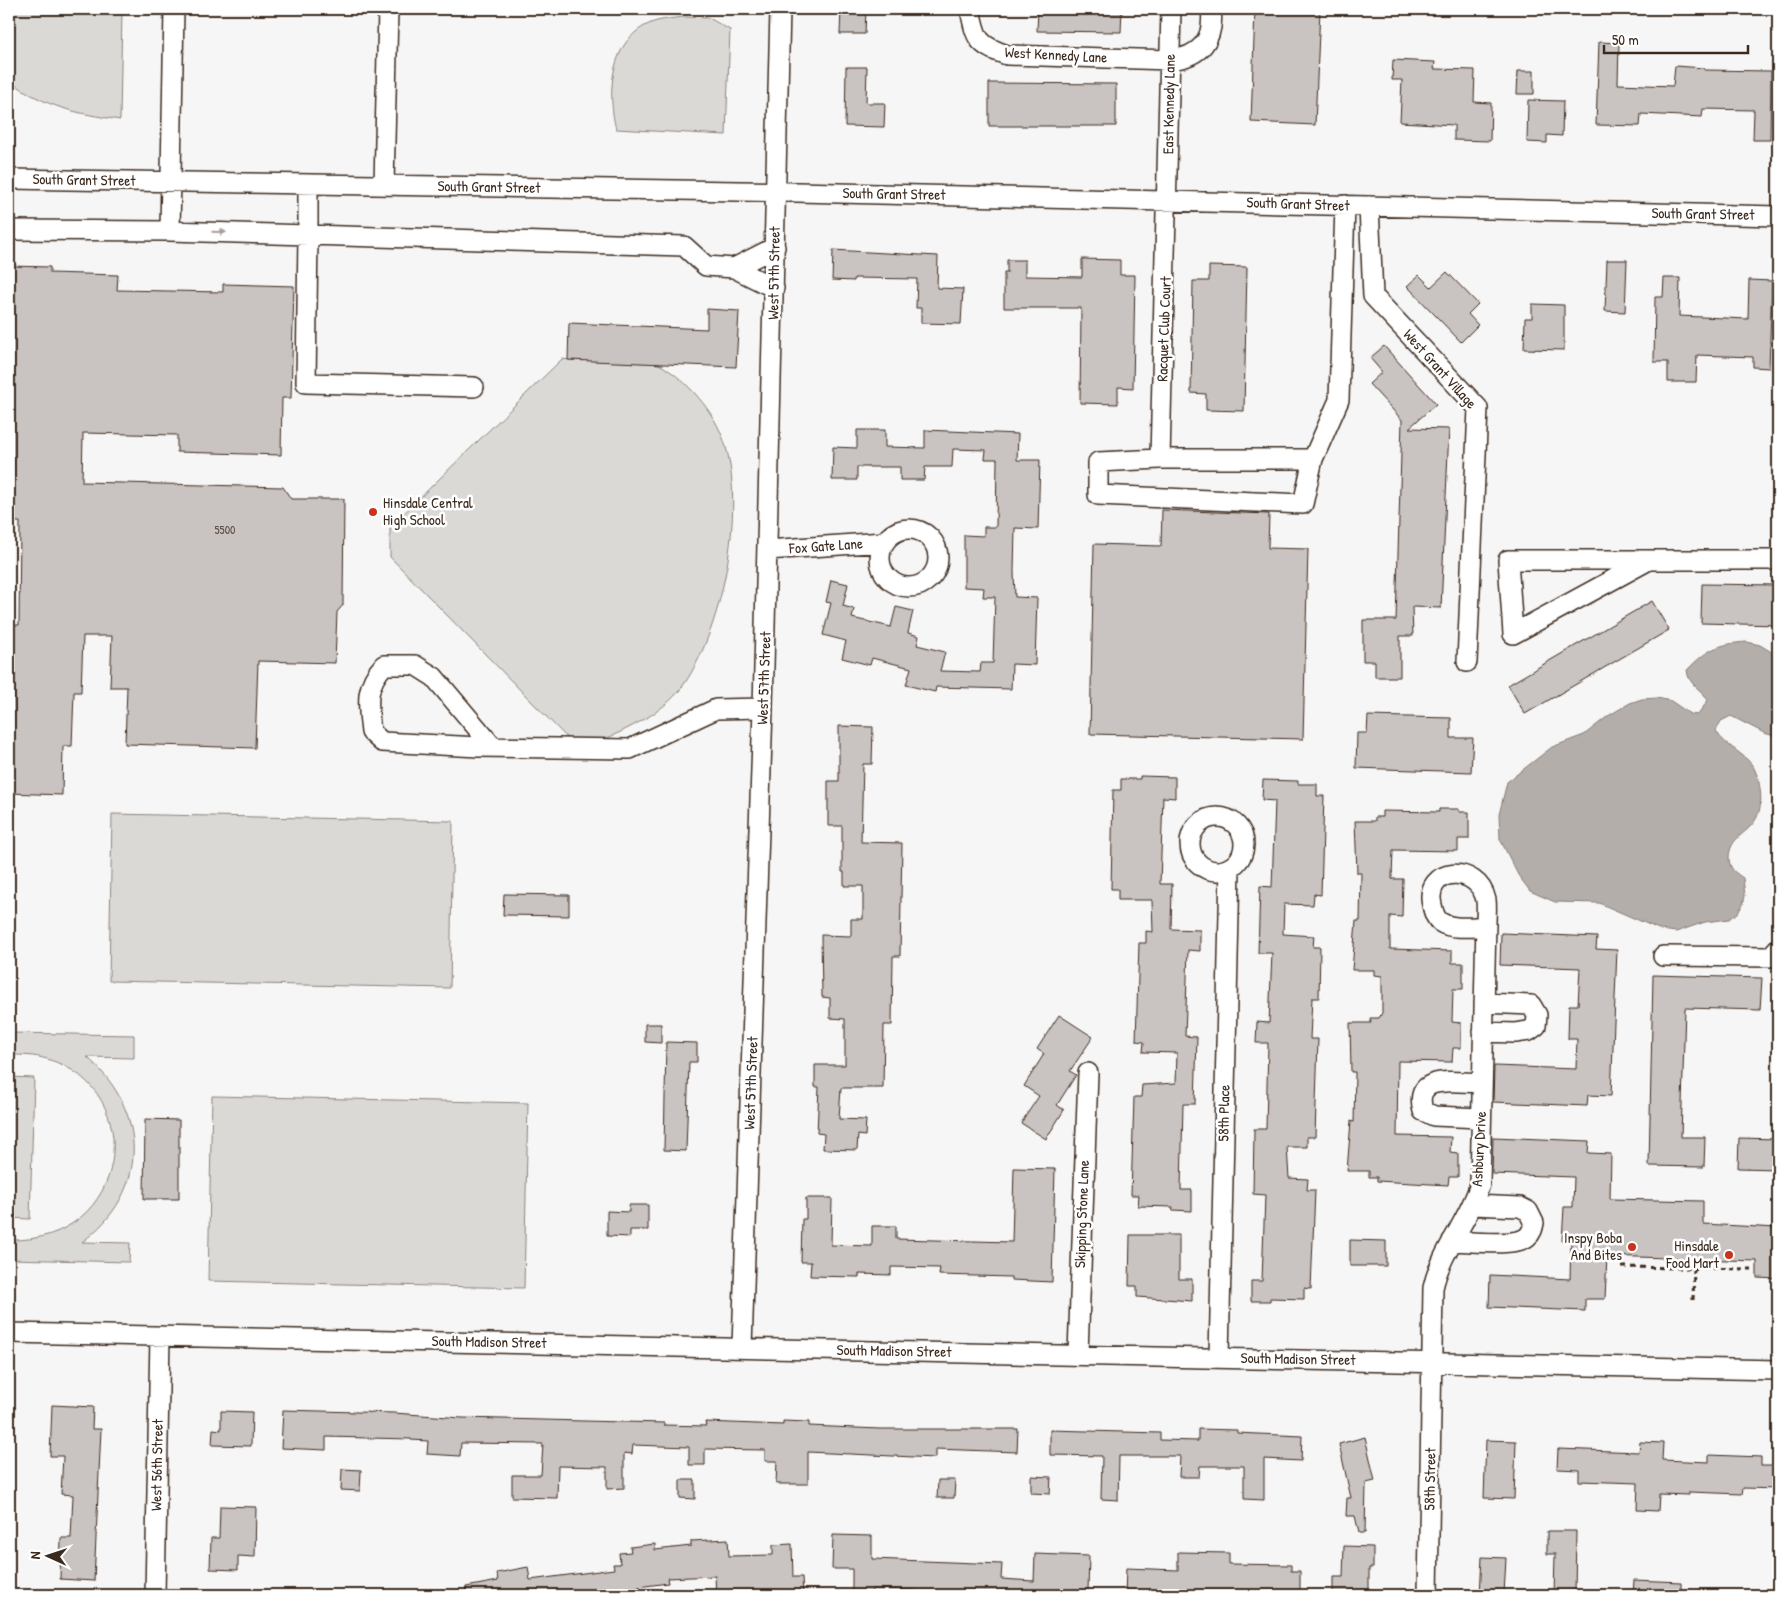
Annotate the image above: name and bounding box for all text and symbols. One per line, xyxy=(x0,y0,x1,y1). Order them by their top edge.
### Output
scale bar xyxy=(1604,22,1748,54)
text: 50 m xyxy=(1612,29,1639,50)
street label: West Kennedy Lane xyxy=(1004,41,1108,68)
street label: East Kennedy Lane xyxy=(1157,54,1180,154)
street label: South Grant Street xyxy=(32,168,137,191)
street label: South Grant Street xyxy=(437,175,542,198)
street label: South Grant Street xyxy=(842,182,947,205)
street label: South Grant Street xyxy=(1246,191,1351,216)
street label: South Grant Street xyxy=(1651,202,1756,225)
street label: West 57th Street xyxy=(762,225,785,320)
one-way arrow xyxy=(211,229,227,237)
street label: Racquet Club Court xyxy=(1151,275,1176,382)
street label: West Grant Village xyxy=(1399,324,1482,413)
place label: Hinsdale Central High School xyxy=(383,492,473,530)
marker: Hinsdale Central High School xyxy=(367,506,379,518)
house number: 5500 xyxy=(215,521,235,538)
street label: Fox Gate Lane xyxy=(787,532,863,559)
street label: West 57th Street xyxy=(751,630,776,725)
street label: West 57th Street xyxy=(738,1035,763,1130)
street label: 58th Place xyxy=(1213,1084,1234,1141)
street label: Ashbury Drive xyxy=(1466,1111,1491,1187)
street label: Skipping Stone Lane xyxy=(1069,1160,1094,1268)
place label: Inspy Boba And Bites xyxy=(1564,1227,1622,1265)
place label: Hinsdale Food Mart xyxy=(1665,1235,1720,1273)
marker: Inspy Boba And Bites xyxy=(1626,1241,1638,1253)
marker: Hinsdale Food Mart xyxy=(1723,1249,1735,1261)
street label: South Madison Street xyxy=(431,1330,547,1353)
street label: South Madison Street xyxy=(836,1339,952,1362)
street label: South Madison Street xyxy=(1240,1347,1356,1370)
street label: West 56th Street xyxy=(145,1418,168,1511)
street label: 58th Street xyxy=(1418,1447,1441,1511)
north arrow xyxy=(22,1532,72,1582)
text: N xyxy=(25,1551,44,1560)

